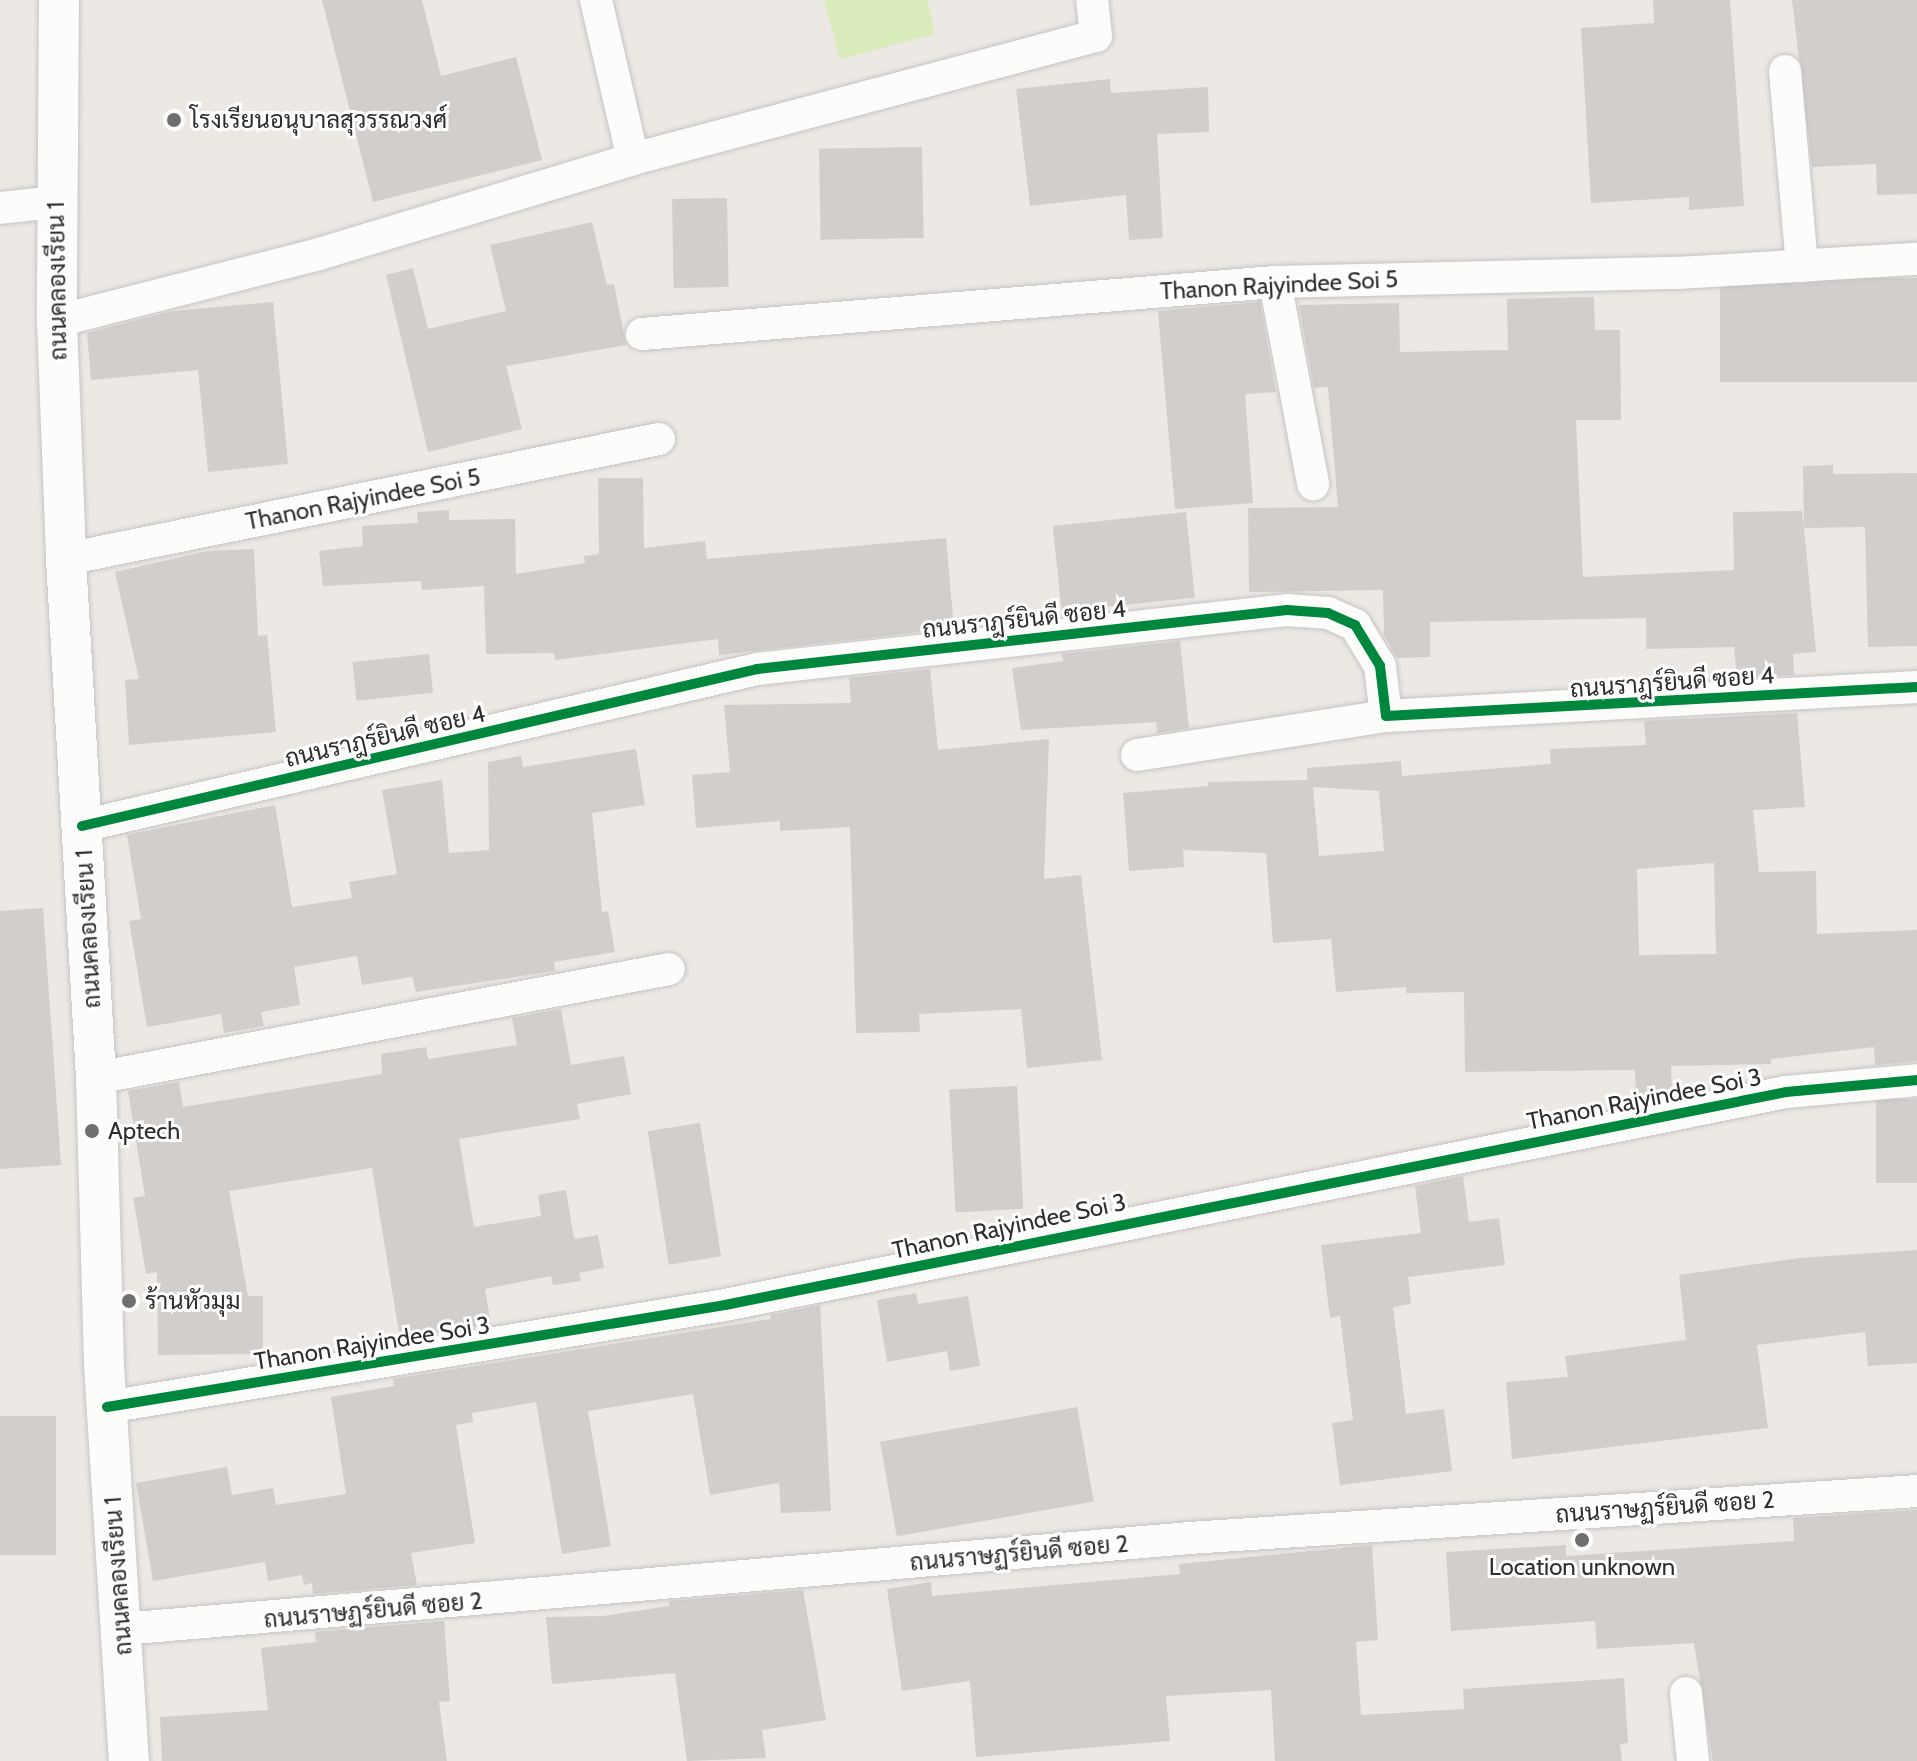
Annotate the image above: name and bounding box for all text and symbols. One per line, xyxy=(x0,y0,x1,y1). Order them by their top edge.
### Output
place label: โรงเรียนอนุบาลสุวรรณวงศ์ xyxy=(190,106,447,134)
marker: โรงเรียนอนุบาลสุวรรณวงศ์ xyxy=(165,111,183,129)
street label: ถนนคลองเรียน 1 xyxy=(41,201,73,361)
street label: Thanon Rajyindee Soi 5 xyxy=(1159,264,1399,306)
street label: Thanon Rajyindee Soi 5 xyxy=(243,462,483,536)
street label: ถนนราฎร์ยินดี ซอย 4 xyxy=(921,594,1127,644)
street label: ถนนราฎร์ยินดี ซอย 4 xyxy=(1569,660,1775,704)
street label: ถนนราฎร์ยินดี ซอย 4 xyxy=(282,699,488,773)
street label: ถนนคลองเรียน 1 xyxy=(69,849,107,1009)
street label: Thanon Rajyindee Soi 3 xyxy=(1524,1062,1764,1136)
place label: Aptech xyxy=(108,1117,180,1145)
marker: Aptech xyxy=(83,1122,101,1140)
street label: Thanon Rajyindee Soi 3 xyxy=(890,1187,1128,1265)
place label: ร้านหัวมุม xyxy=(145,1287,241,1315)
marker: ร้านหัวมุม xyxy=(120,1292,138,1310)
street label: Thanon Rajyindee Soi 3 xyxy=(252,1310,492,1376)
street label: ถนนราษฏร์ยินดี ซอย 2 xyxy=(1554,1485,1776,1529)
street label: ถนนคลองเรียน 1 xyxy=(98,1496,138,1656)
street label: ถนนราษฏร์ยินดี ซอย 2 xyxy=(908,1529,1130,1577)
marker: Location unknown xyxy=(1573,1531,1591,1549)
place label: Location unknown xyxy=(1489,1553,1675,1581)
street label: ถนนราษฏร์ยินดี ซอย 2 xyxy=(262,1586,484,1634)

